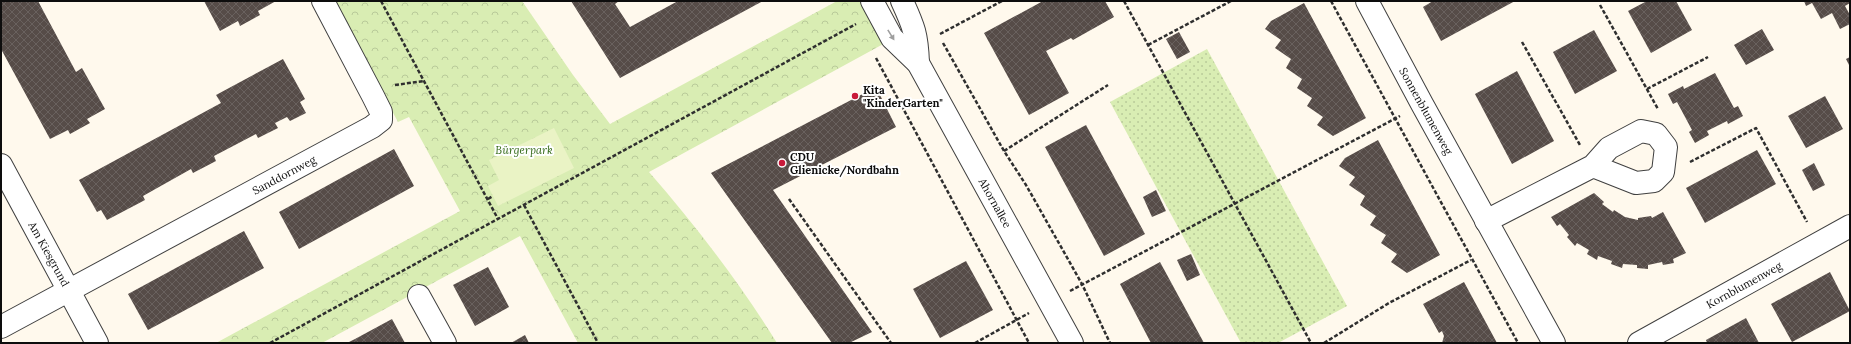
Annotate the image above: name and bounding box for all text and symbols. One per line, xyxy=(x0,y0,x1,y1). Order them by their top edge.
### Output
one-way arrow xyxy=(887,30,895,40)
street label: Sonnenblumenweg xyxy=(1396,65,1456,158)
place label: Kita "KinderGarten" xyxy=(863,83,943,110)
marker: Kita "KinderGarten" xyxy=(850,91,860,101)
park label: Bürgerpark xyxy=(495,143,553,157)
place label: CDU Glienicke/Nordbahn xyxy=(790,150,899,178)
street label: Sanddornweg xyxy=(250,152,319,198)
marker: CDU Glienicke/Nordbahn xyxy=(777,158,787,168)
street label: Ahornallee xyxy=(975,175,1014,230)
street label: Am Kiesgrund xyxy=(25,218,73,289)
street label: Kornblumenweg xyxy=(1704,258,1785,312)

